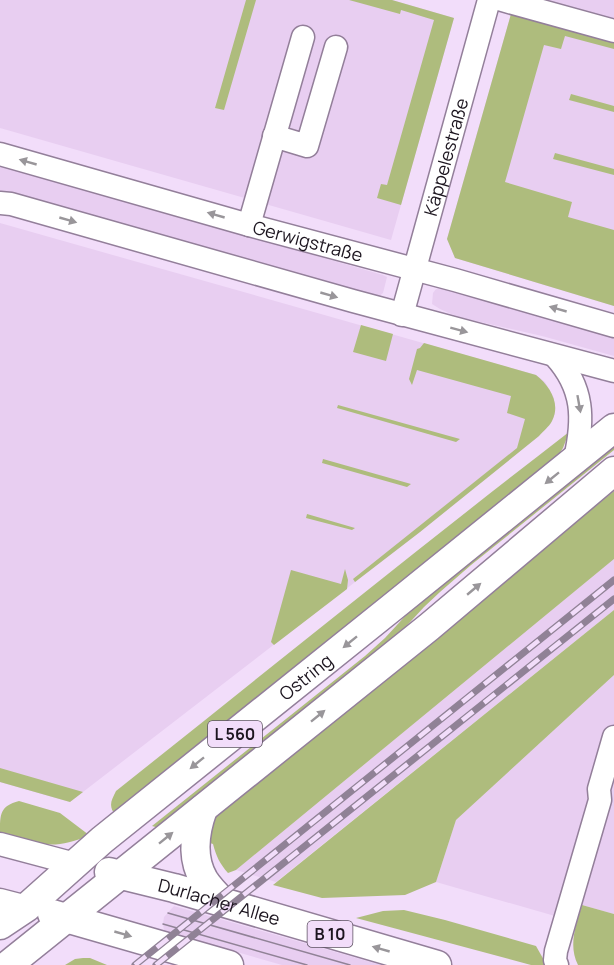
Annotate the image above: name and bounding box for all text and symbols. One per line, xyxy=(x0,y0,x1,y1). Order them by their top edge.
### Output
street label: Käppelestraße xyxy=(418,95,473,219)
one-way arrow xyxy=(19,157,37,166)
one-way arrow xyxy=(207,210,225,220)
street label: Gerwigstraße xyxy=(251,215,365,267)
one-way arrow xyxy=(59,216,77,225)
one-way arrow xyxy=(320,290,338,300)
one-way arrow xyxy=(549,304,567,313)
one-way arrow xyxy=(450,326,468,335)
one-way arrow xyxy=(575,395,584,414)
one-way arrow xyxy=(544,472,560,485)
one-way arrow xyxy=(466,583,482,596)
one-way arrow xyxy=(342,635,358,648)
street label: Ostring xyxy=(274,648,337,705)
one-way arrow xyxy=(310,710,325,723)
road number: L 560 xyxy=(208,721,262,747)
one-way arrow xyxy=(190,757,205,769)
one-way arrow xyxy=(158,832,174,845)
street label: Durlacher Allee xyxy=(156,873,283,930)
road number: B 10 xyxy=(308,921,352,947)
one-way arrow xyxy=(113,930,132,940)
one-way arrow xyxy=(372,944,390,953)

